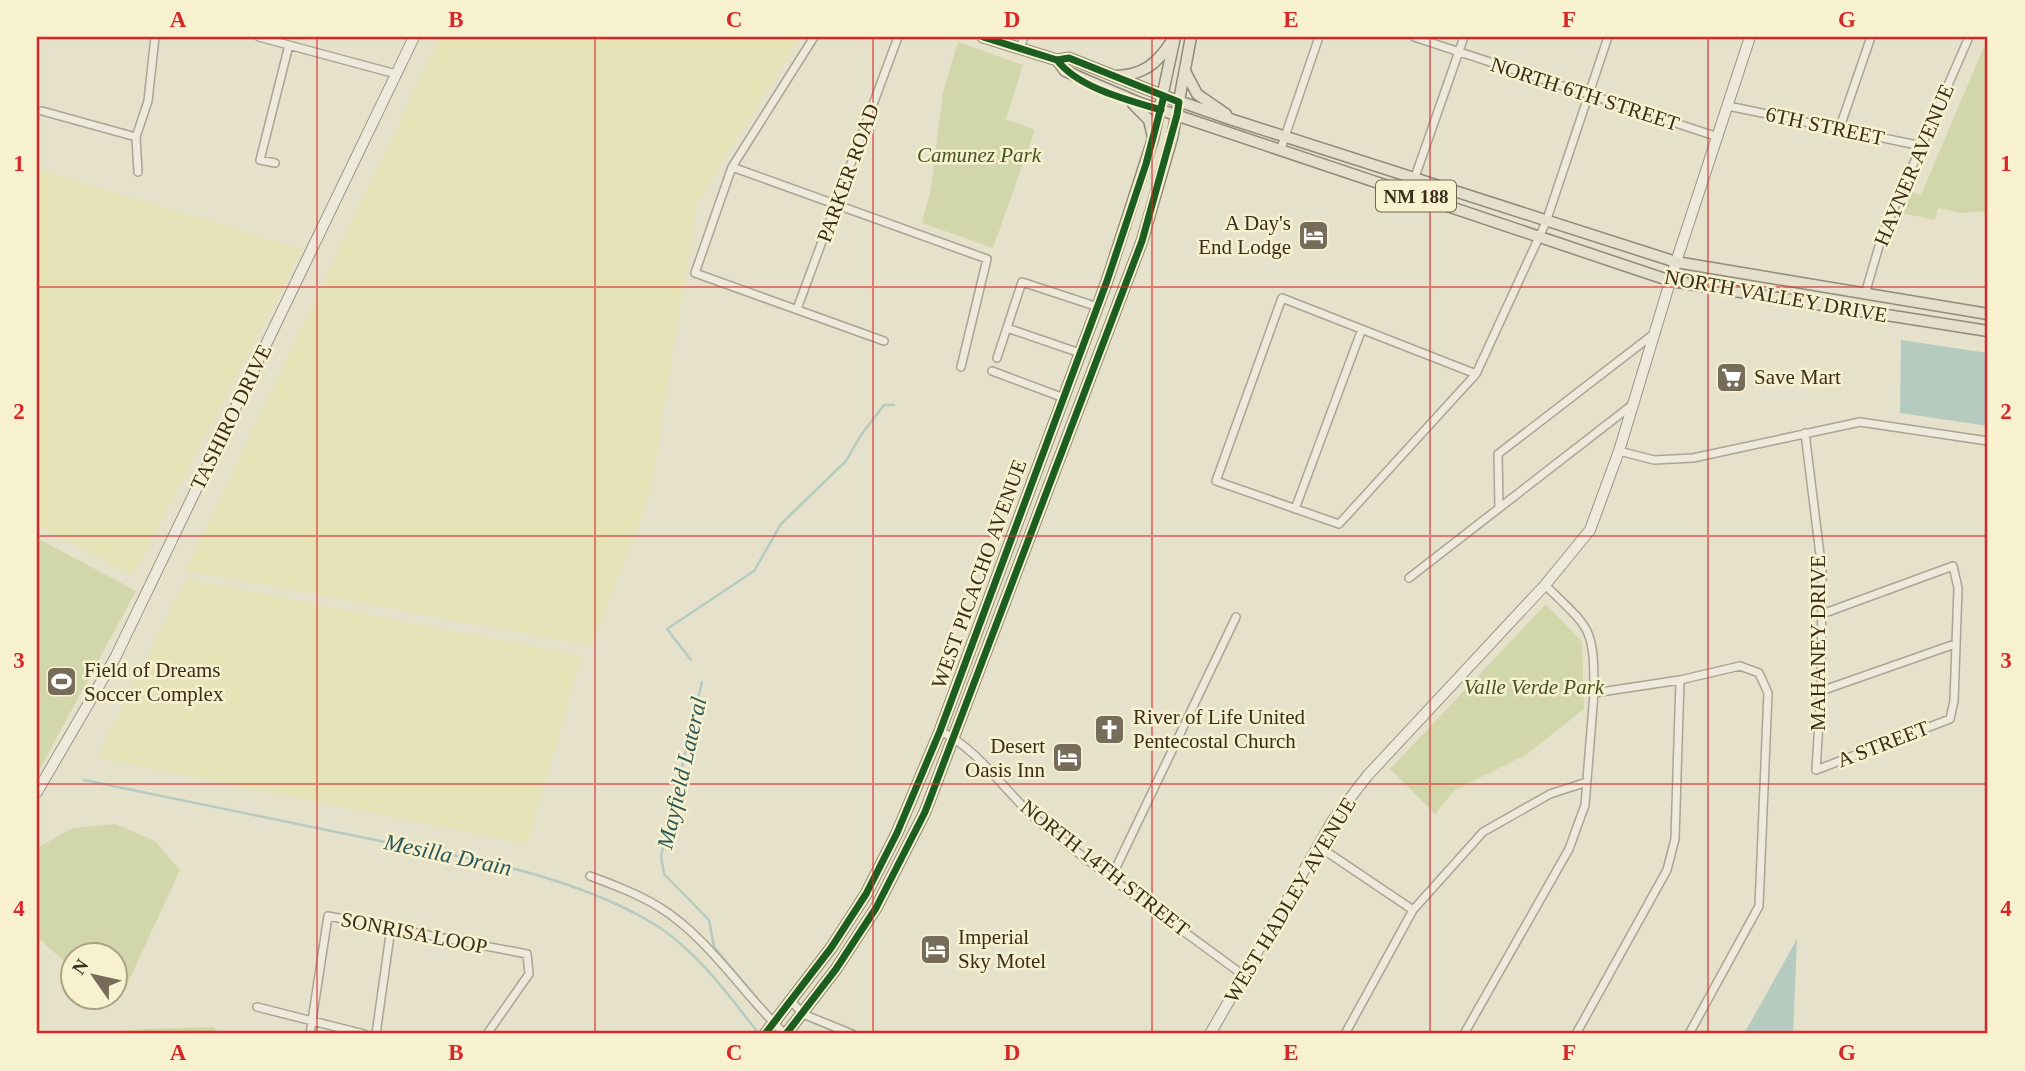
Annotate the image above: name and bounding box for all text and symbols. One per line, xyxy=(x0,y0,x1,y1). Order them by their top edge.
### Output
text: A xyxy=(170,7,187,32)
text: B xyxy=(448,7,464,32)
text: C xyxy=(726,7,742,32)
text: D xyxy=(1004,7,1020,32)
text: E xyxy=(1283,7,1299,32)
text: F xyxy=(1562,7,1576,32)
text: G xyxy=(1838,7,1856,32)
street label: NORTH 6TH STREET xyxy=(1488,52,1683,136)
street label: HAYNER AVENUE xyxy=(1869,81,1959,249)
street label: PARKER ROAD xyxy=(812,100,884,246)
street label: 6TH STREET xyxy=(1763,102,1887,150)
park label: Camunez Park xyxy=(917,143,1042,167)
text: 1 xyxy=(13,151,25,176)
text: 1 xyxy=(2000,151,2012,176)
road number: NM 188 xyxy=(1376,180,1456,212)
place label: A Day's End Lodge xyxy=(1198,211,1291,259)
hotel icon: A Day's End Lodge xyxy=(1297,218,1331,252)
street label: NORTH VALLEY DRIVE xyxy=(1663,265,1889,327)
street label: TASHIRO DRIVE xyxy=(185,340,277,494)
supermarket icon: Save Mart xyxy=(1714,360,1748,394)
place label: Save Mart xyxy=(1754,365,1841,389)
text: 2 xyxy=(13,399,25,424)
text: 2 xyxy=(2000,399,2012,424)
street label: WEST PICACHO AVENUE xyxy=(926,456,1032,692)
street label: MAHANEY DRIVE xyxy=(1806,555,1830,731)
text: 3 xyxy=(13,648,25,673)
text: 3 xyxy=(2000,648,2012,673)
place label: Field of Dreams Soccer Complex xyxy=(84,658,224,706)
sports icon: Field of Dreams Soccer Complex xyxy=(44,665,78,699)
park label: Valle Verde Park xyxy=(1464,675,1605,699)
water label: Mayfield Lateral xyxy=(652,695,712,852)
place label: River of Life United Pentecostal Church xyxy=(1133,705,1306,753)
church icon: River of Life United Pentecostal Church xyxy=(1093,712,1127,746)
street label: A STREET xyxy=(1834,715,1932,772)
place label: Desert Oasis Inn xyxy=(965,734,1045,782)
hotel icon: Desert Oasis Inn xyxy=(1051,741,1085,775)
street label: WEST HADLEY AVENUE xyxy=(1219,793,1361,1007)
street label: NORTH 14TH STREET xyxy=(1016,795,1194,941)
water label: Mesilla Drain xyxy=(381,829,514,881)
text: 4 xyxy=(13,896,25,921)
text: 4 xyxy=(2000,896,2012,921)
street label: SONRISA LOOP xyxy=(339,907,489,959)
place label: Imperial Sky Motel xyxy=(958,925,1046,973)
hotel icon: Imperial Sky Motel xyxy=(918,932,952,966)
north arrow xyxy=(60,942,130,1012)
text: N xyxy=(68,955,93,978)
text: A xyxy=(170,1040,187,1065)
text: B xyxy=(448,1040,464,1065)
text: C xyxy=(726,1040,742,1065)
text: D xyxy=(1004,1040,1020,1065)
text: E xyxy=(1283,1040,1299,1065)
text: F xyxy=(1562,1040,1576,1065)
text: G xyxy=(1838,1040,1856,1065)

